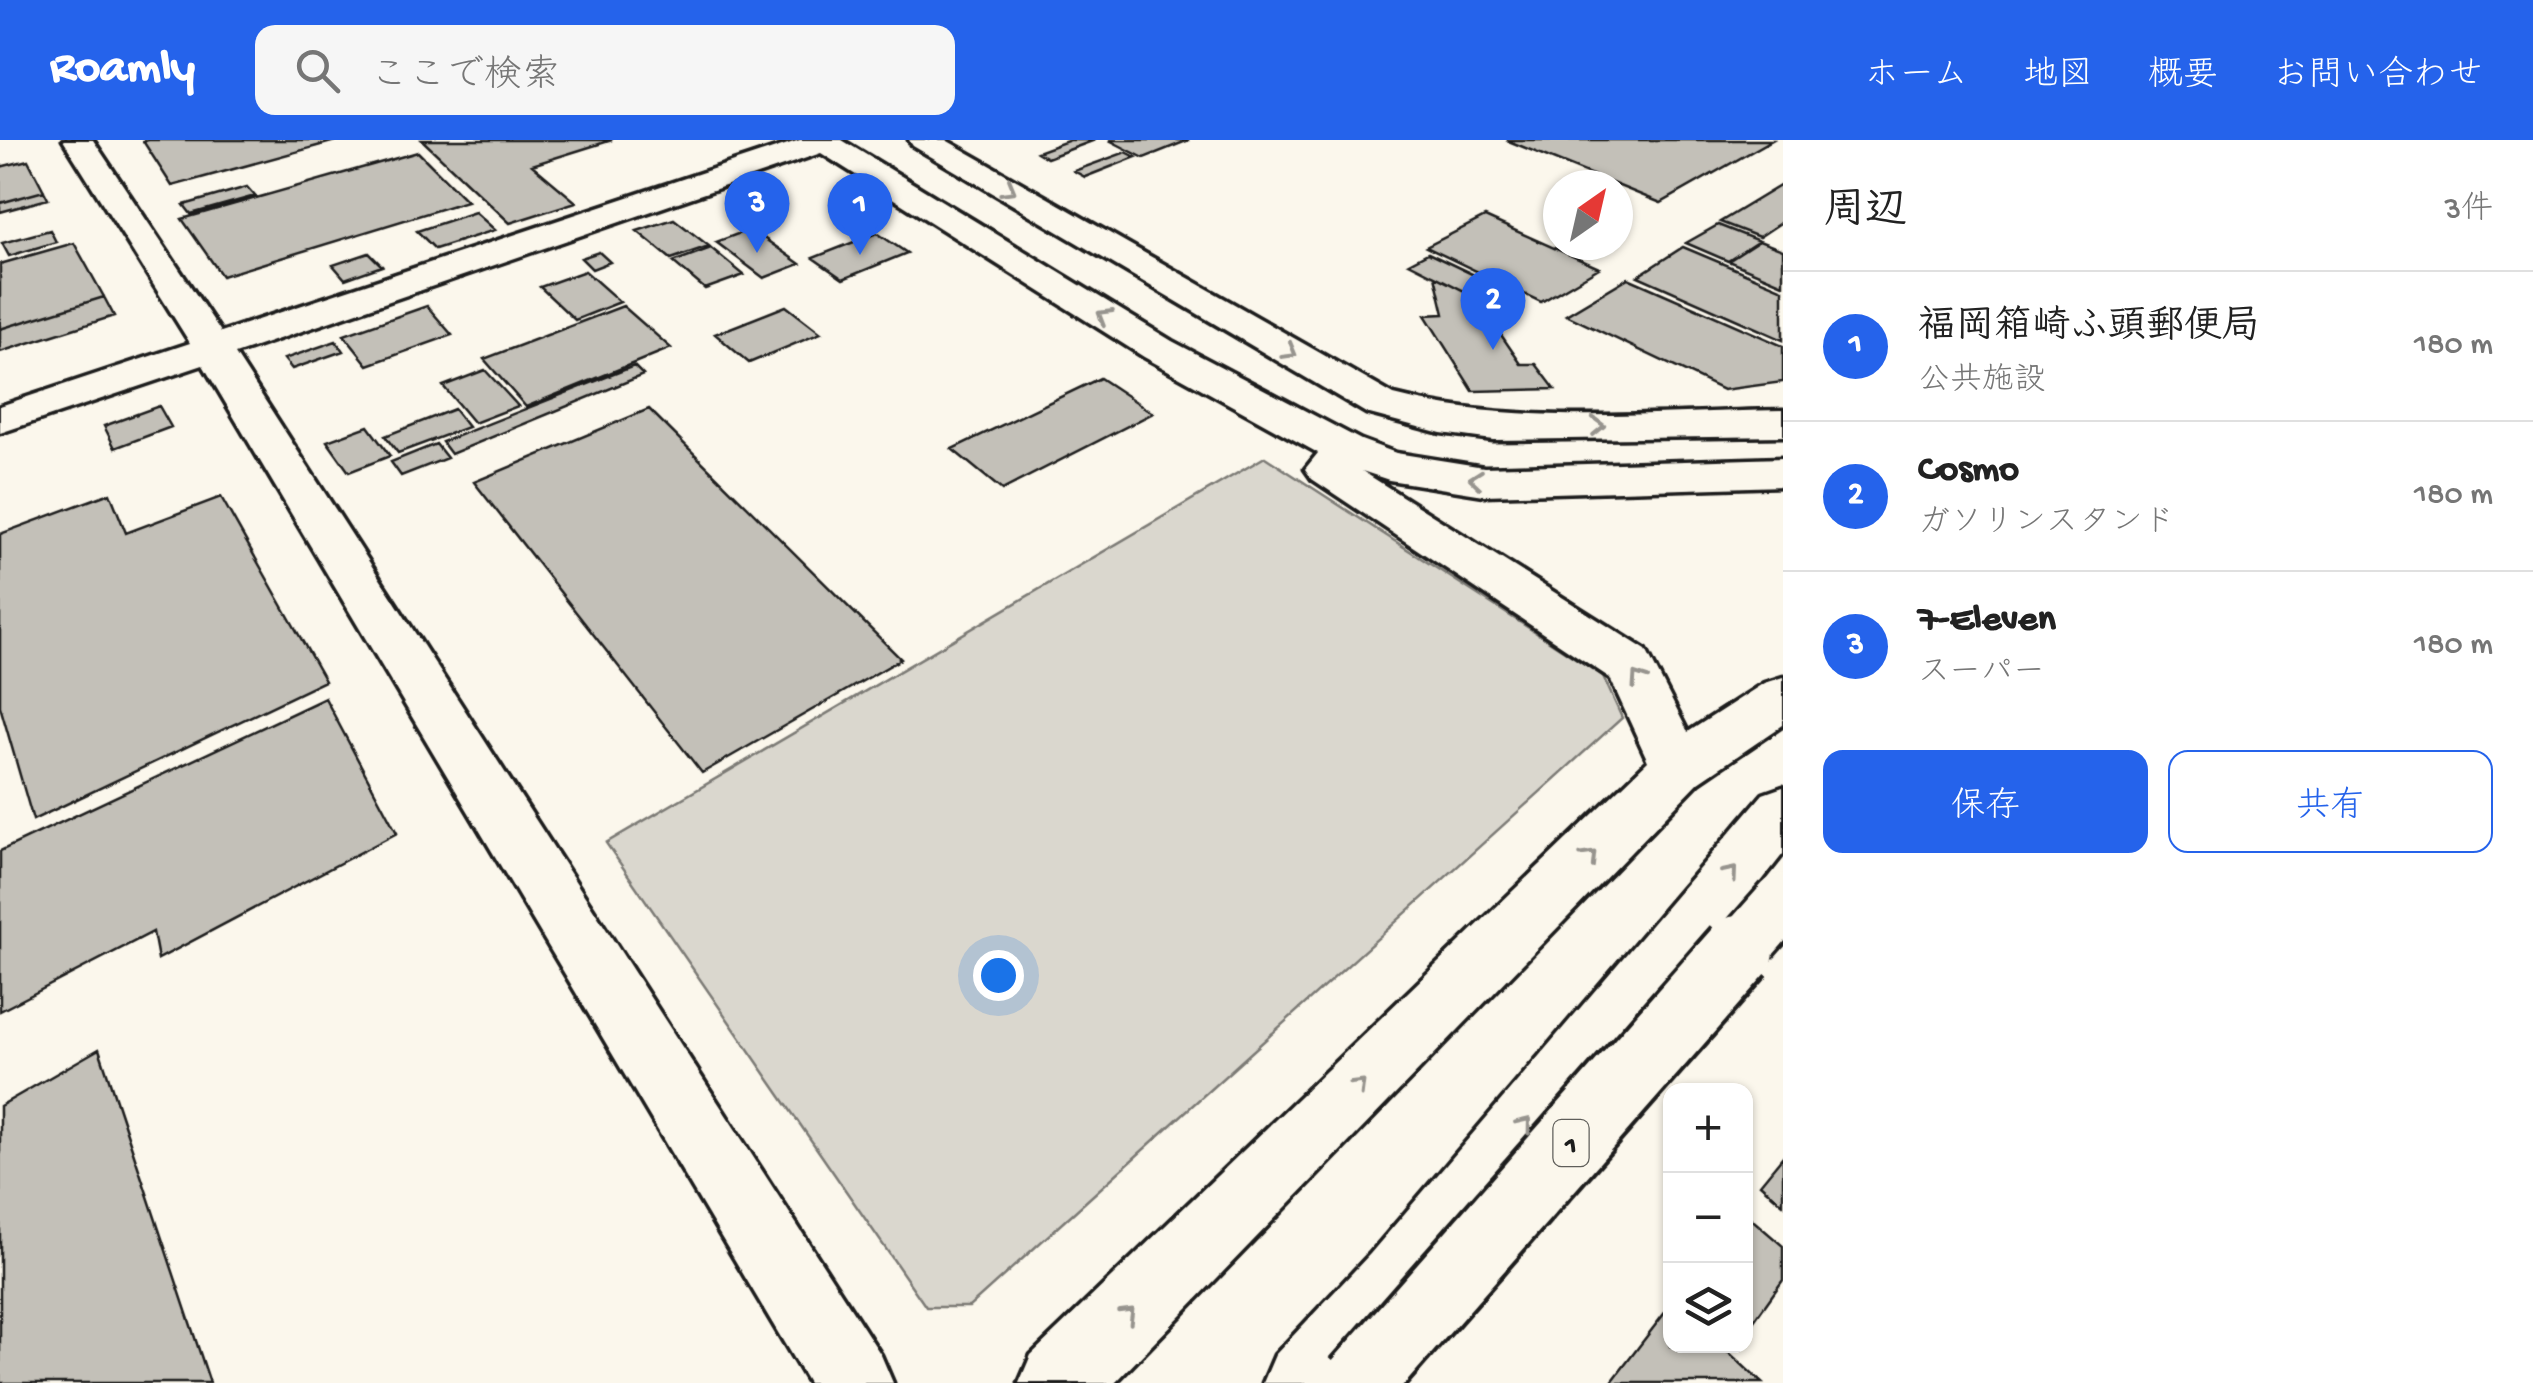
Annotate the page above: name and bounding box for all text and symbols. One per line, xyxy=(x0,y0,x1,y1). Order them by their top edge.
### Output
search box xyxy=(255,25,955,115)
text: Roamly xyxy=(50,42,195,99)
icon: search xyxy=(290,43,345,98)
text: ここで検索 xyxy=(370,56,560,100)
text: ホーム xyxy=(1864,57,1968,98)
text: 地図 xyxy=(2023,57,2093,98)
text: 概要 xyxy=(2148,57,2218,98)
text: お問い合わせ xyxy=(2273,57,2483,98)
north arrow xyxy=(1543,170,1633,260)
pin: 3 xyxy=(724,171,790,253)
pin: 1 xyxy=(828,172,892,255)
one-way arrow xyxy=(998,177,1016,196)
text: 周辺 xyxy=(1823,189,1907,238)
text: 3件 xyxy=(2444,192,2493,230)
pin: 2 xyxy=(1460,268,1526,350)
text: 福岡箱崎ふ頭郵便局 xyxy=(1918,307,2260,351)
one-way arrow xyxy=(1096,309,1114,328)
text: 1 xyxy=(1849,327,1862,365)
text: 180 m xyxy=(2414,327,2493,365)
one-way arrow xyxy=(1279,339,1297,359)
text: 公共施設 xyxy=(1918,363,2046,401)
one-way arrow xyxy=(1591,416,1607,437)
text: Cosmo xyxy=(1918,449,2019,493)
one-way arrow xyxy=(1467,469,1483,490)
text: 2 xyxy=(1848,477,1863,515)
text: 180 m xyxy=(2414,477,2493,515)
text: ガソリンスタンド xyxy=(1918,505,2175,543)
text: 7-Eleven xyxy=(1918,599,2056,643)
text: 3 xyxy=(1847,627,1864,665)
text: 180 m xyxy=(2414,627,2493,665)
text: スーパー xyxy=(1918,655,2045,693)
one-way arrow xyxy=(1632,671,1650,690)
button: 保存 xyxy=(1823,750,2148,853)
button: 共有 xyxy=(2168,750,2493,853)
one-way arrow xyxy=(1578,851,1596,869)
one-way arrow xyxy=(1719,866,1737,884)
your location xyxy=(973,950,1024,1001)
one-way arrow xyxy=(1348,1080,1366,1098)
map controls xyxy=(1663,1083,1753,1353)
button: + xyxy=(1663,1083,1753,1173)
one-way arrow xyxy=(1513,1117,1531,1135)
road number: 1 xyxy=(1554,1120,1588,1166)
button: − xyxy=(1663,1173,1753,1263)
button: layers xyxy=(1663,1263,1753,1353)
one-way arrow xyxy=(1117,1308,1135,1326)

